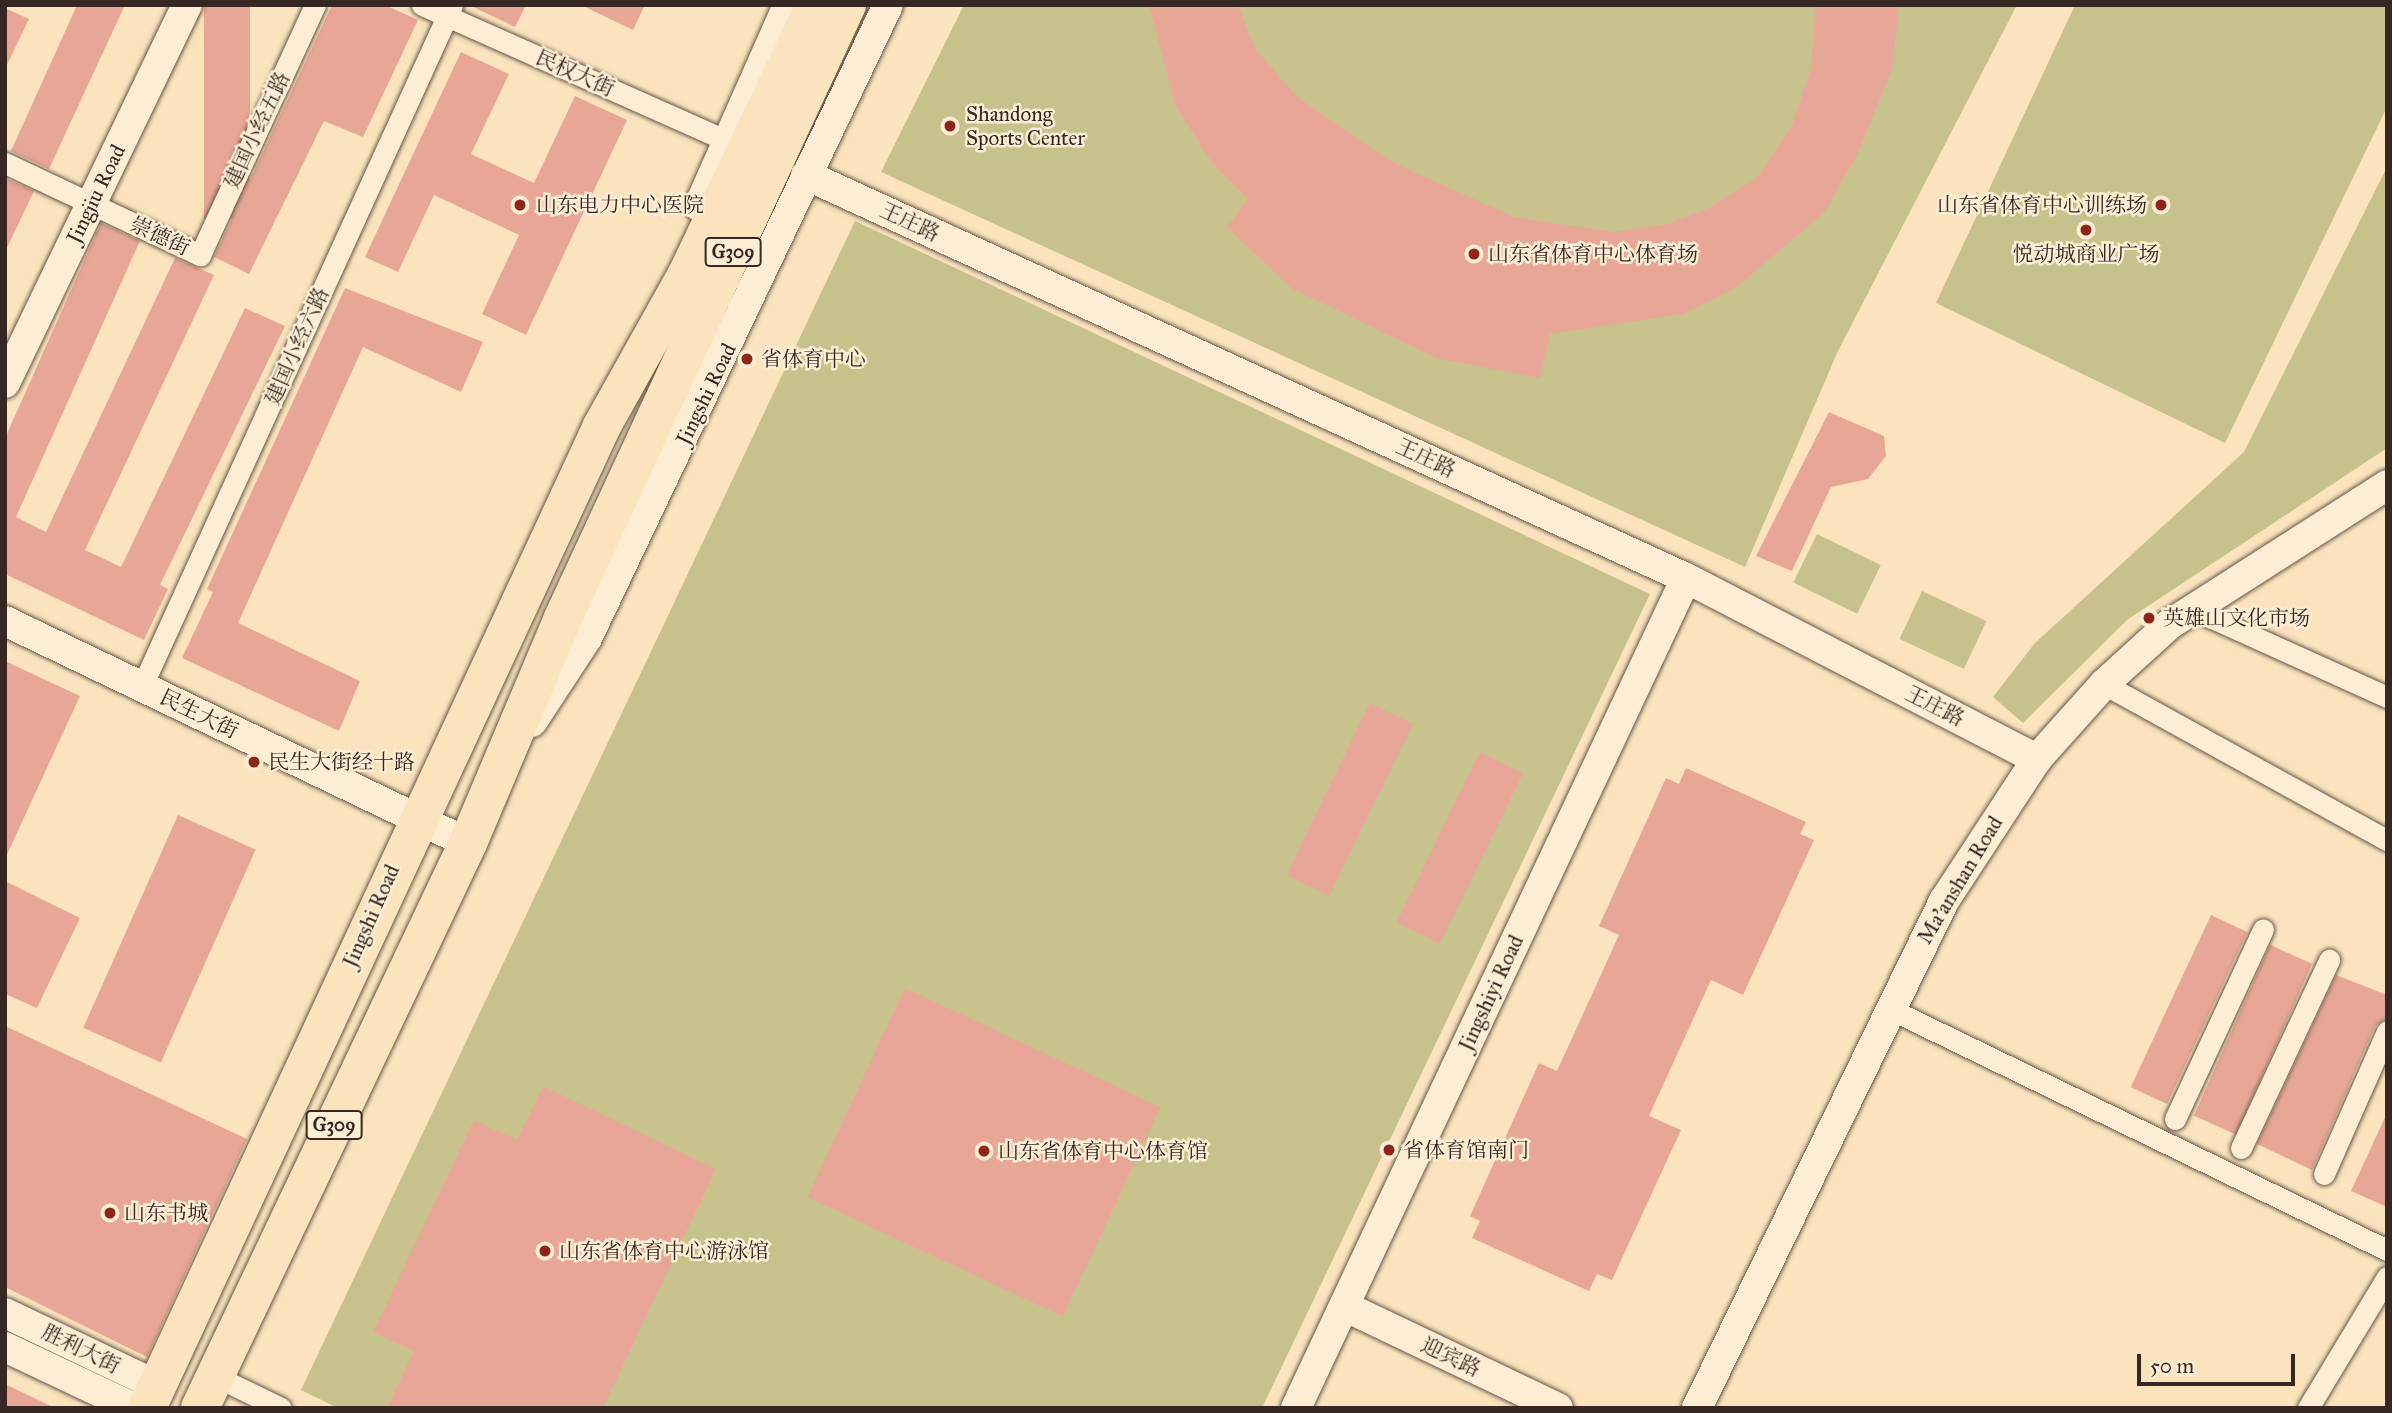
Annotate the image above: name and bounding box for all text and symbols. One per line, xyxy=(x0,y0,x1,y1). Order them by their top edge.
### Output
street label: 民权大街 xyxy=(532,44,618,102)
street label: 建国小经五路 xyxy=(219,68,295,192)
place label: Shandong Sports Center xyxy=(966,101,1085,151)
marker: Shandong Sports Center xyxy=(940,116,960,136)
street label: Jingjiu Road xyxy=(61,141,131,247)
place label: 山东电力中心医院 xyxy=(536,192,704,218)
place label: 山东省体育中心训练场 xyxy=(1937,192,2147,218)
marker: 山东电力中心医院 xyxy=(510,195,530,215)
street label: 王庄路 xyxy=(876,197,944,247)
marker: 山东省体育中心训练场 xyxy=(2153,197,2169,213)
street label: 崇德街 xyxy=(126,211,194,261)
marker: 悦动城商业广场 xyxy=(2078,222,2094,238)
road number: G309 xyxy=(703,236,763,268)
place label: 山东省体育中心体育场 xyxy=(1488,241,1698,267)
place label: 悦动城商业广场 xyxy=(2013,241,2159,267)
marker: 山东省体育中心体育场 xyxy=(1466,246,1482,262)
street label: 建国小经六路 xyxy=(260,283,334,409)
street label: Jingshi Road xyxy=(671,339,741,449)
place label: 省体育中心 xyxy=(761,346,866,372)
marker: 省体育中心 xyxy=(739,351,755,367)
street label: 王庄路 xyxy=(1392,433,1460,483)
place label: 英雄山文化市场 xyxy=(2163,605,2310,631)
marker: 英雄山文化市场 xyxy=(2141,610,2157,626)
street label: 王庄路 xyxy=(1901,680,1969,732)
street label: 民生大街 xyxy=(156,684,242,744)
place label: 民生大街经十路 xyxy=(268,749,415,775)
marker: 民生大街经十路 xyxy=(246,754,262,770)
street label: Ma'anshan Road xyxy=(1912,812,2008,948)
street label: Jingshi Road xyxy=(337,861,405,971)
street label: Jingshiyi Road xyxy=(1453,931,1529,1055)
road number: G309 xyxy=(304,1110,364,1140)
place label: 省体育馆南门 xyxy=(1403,1137,1529,1163)
place label: 山东省体育中心体育馆 xyxy=(998,1138,1208,1164)
marker: 省体育馆南门 xyxy=(1381,1142,1397,1158)
marker: 山东省体育中心体育馆 xyxy=(976,1143,992,1159)
place label: 山东书城 xyxy=(124,1200,208,1226)
marker: 山东书城 xyxy=(102,1205,118,1221)
place label: 山东省体育中心游泳馆 xyxy=(559,1238,769,1264)
marker: 山东省体育中心游泳馆 xyxy=(537,1243,553,1259)
street label: 胜利大街 xyxy=(38,1319,124,1379)
street label: 迎宾路 xyxy=(1417,1332,1485,1382)
scale bar xyxy=(2140,1340,2298,1384)
text: 50 m xyxy=(2150,1353,2194,1379)

